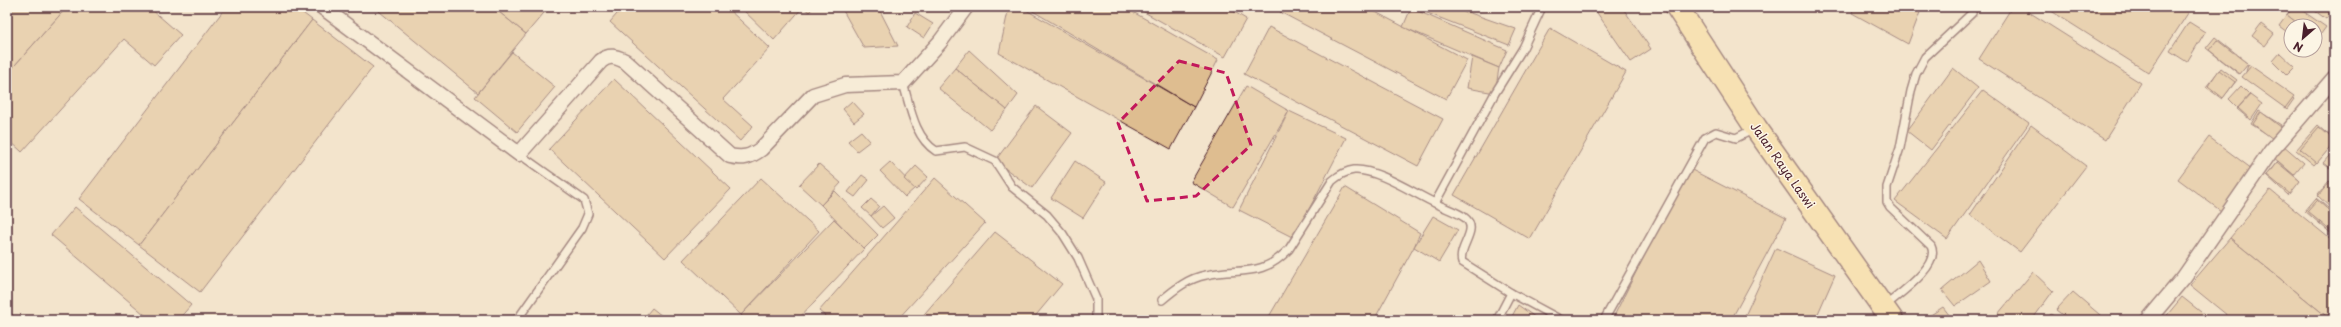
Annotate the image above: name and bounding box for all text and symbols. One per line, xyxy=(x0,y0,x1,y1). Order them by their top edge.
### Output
north arrow xyxy=(2283,18,2323,58)
text: N xyxy=(2290,38,2306,57)
street label: Jalan Raya Laswi xyxy=(1746,118,1820,212)

